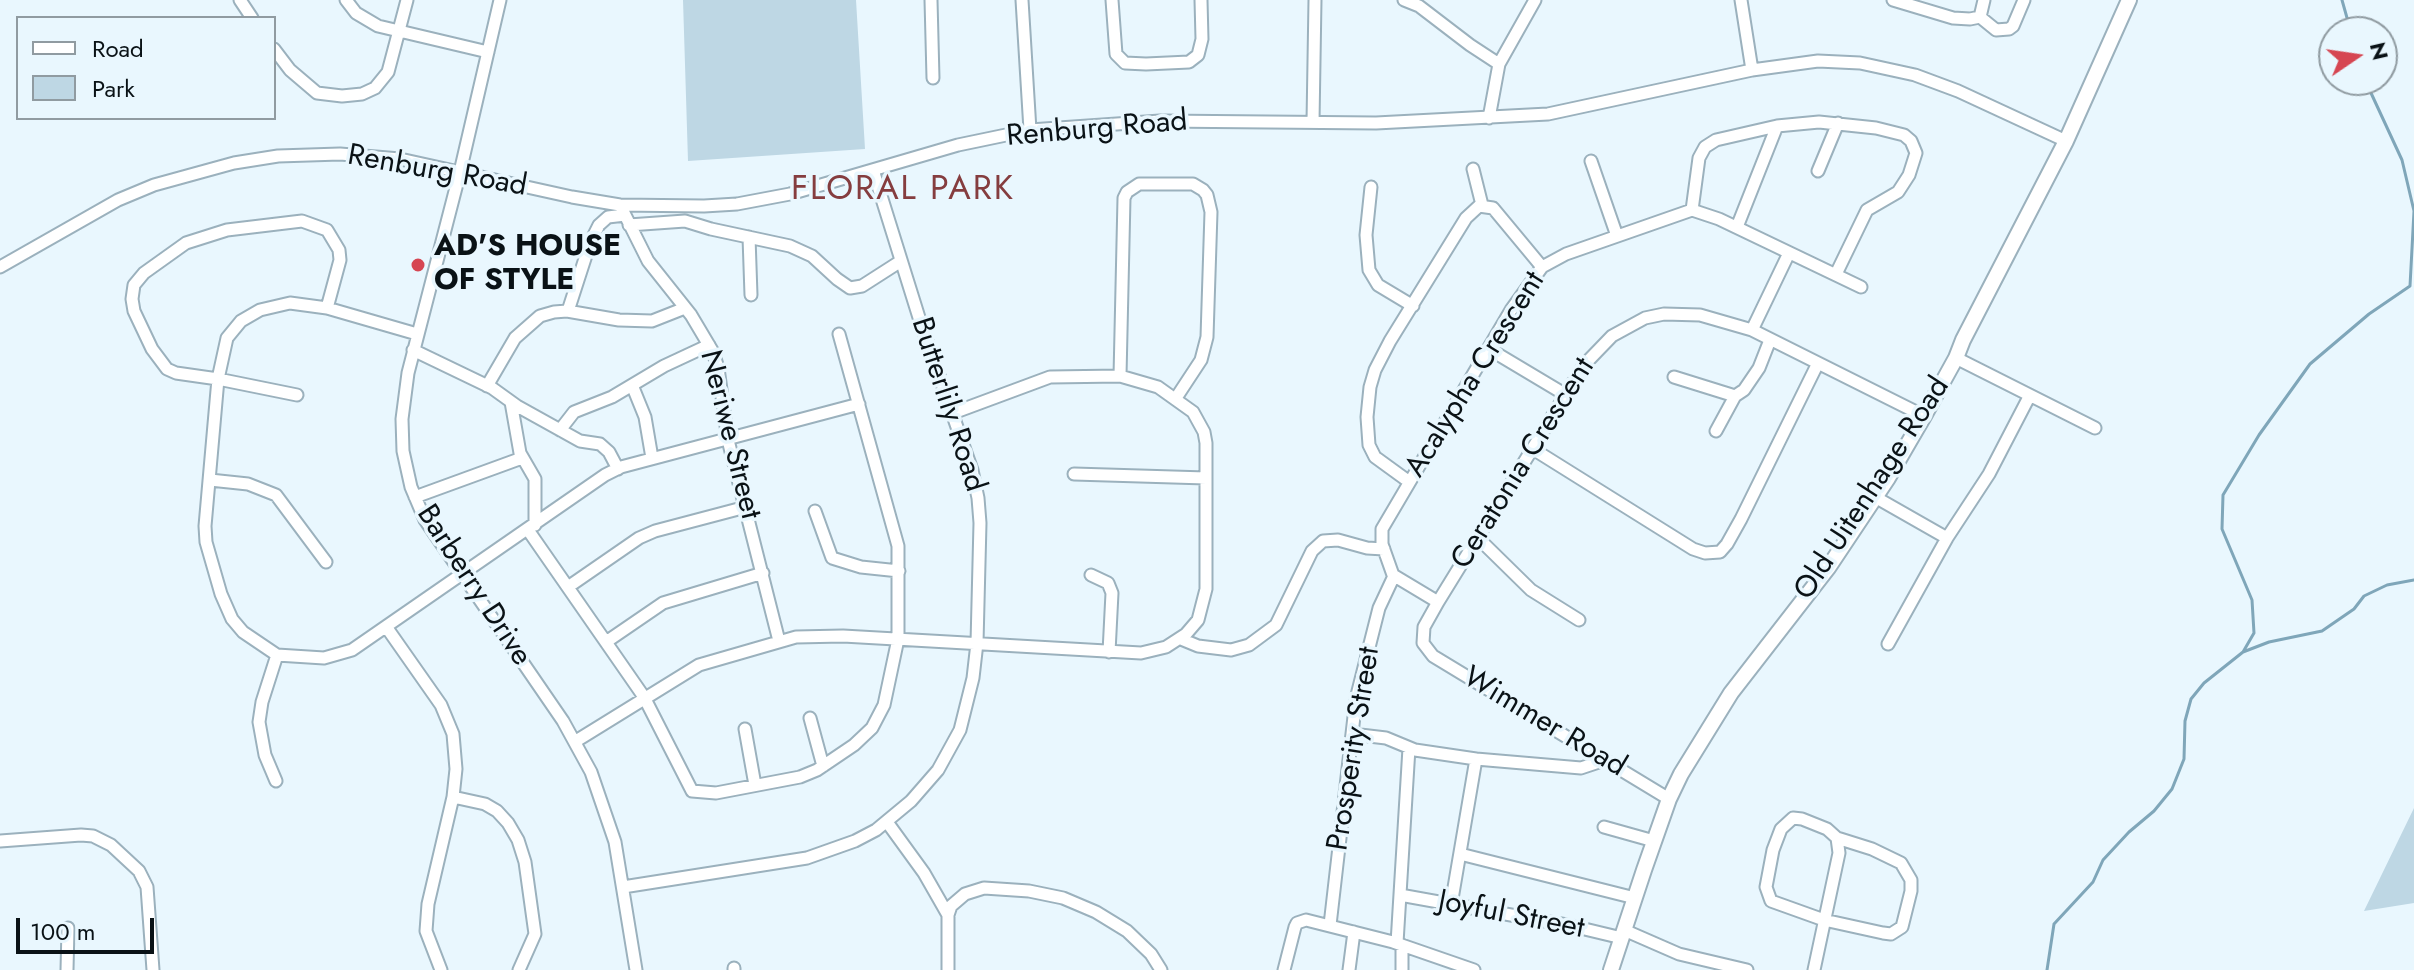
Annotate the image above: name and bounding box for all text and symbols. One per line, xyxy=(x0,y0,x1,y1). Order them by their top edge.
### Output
legend xyxy=(16,16,276,120)
north arrow xyxy=(2318,16,2398,96)
text: Road xyxy=(92,31,144,66)
text: N xyxy=(2362,39,2397,63)
text: Park xyxy=(92,71,135,106)
street label: Renburg Road xyxy=(1005,104,1189,156)
street label: Renburg Road xyxy=(345,139,529,205)
district label: FLORAL PARK xyxy=(791,171,1015,211)
place label: AD'S HOUSE OF STYLE xyxy=(434,230,621,300)
marker: AD'S HOUSE OF STYLE xyxy=(409,256,427,274)
street label: Acalypha Crescent xyxy=(1398,266,1554,484)
street label: Butterlily Road xyxy=(902,313,992,497)
street label: Neriwe Street xyxy=(691,347,767,523)
street label: Ceratonia Crescent xyxy=(1445,352,1603,576)
street label: Old Uitenhage Road xyxy=(1788,371,1958,607)
street label: Barberry Drive xyxy=(408,499,538,673)
street label: Prosperity Street xyxy=(1321,645,1389,853)
street label: Wimmer Road xyxy=(1456,660,1632,786)
street label: Joyful Street xyxy=(1435,884,1587,948)
scale bar xyxy=(20,902,158,952)
text: 100 m xyxy=(30,914,96,949)

